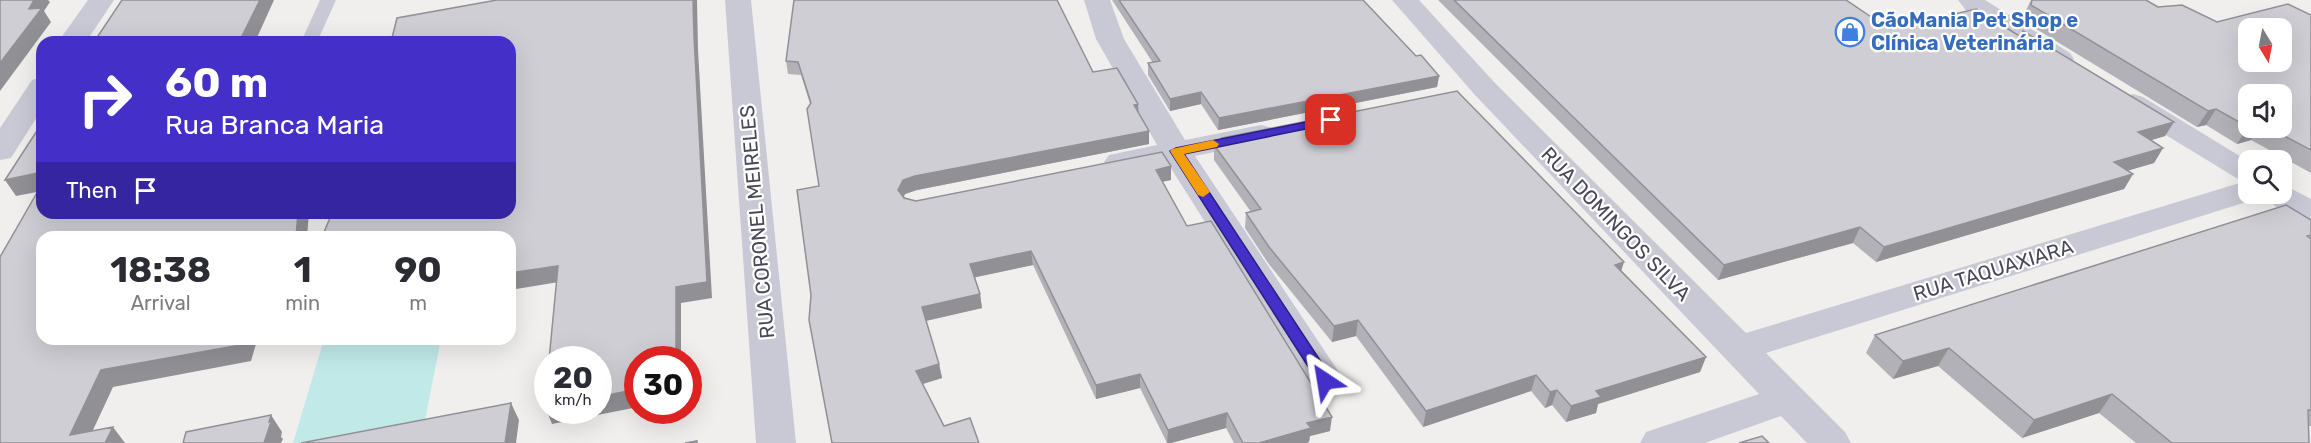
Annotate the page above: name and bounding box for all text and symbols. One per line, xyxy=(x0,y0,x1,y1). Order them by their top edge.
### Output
place label: CãoMania Pet Shop e Clínica Veterinária xyxy=(1871,8,2078,55)
shop icon: CãoMania Pet Shop e Clínica Veterinária xyxy=(1834,16,1866,48)
north arrow xyxy=(2238,18,2292,72)
map controls xyxy=(2238,18,2292,204)
text: 60 m xyxy=(165,58,268,108)
icon: right xyxy=(66,60,144,138)
button: sound xyxy=(2238,84,2292,138)
pin xyxy=(1305,94,1356,145)
icon: arrive xyxy=(1314,103,1347,136)
street label: RUA CORONEL MEIRELES xyxy=(735,104,779,340)
text: Rua Branca Maria xyxy=(165,109,384,141)
street label: RUA DOMINGOS SILVA xyxy=(1536,142,1696,306)
button: search xyxy=(2238,150,2292,204)
icon: arrive xyxy=(129,174,162,207)
text: Then xyxy=(66,177,117,204)
street label: RUA TAQUAXIARA xyxy=(1910,234,2076,306)
text: 18:38 xyxy=(110,248,211,291)
text: 1 xyxy=(294,248,312,291)
text: 90 xyxy=(394,248,442,291)
text: Arrival xyxy=(131,291,191,315)
text: min xyxy=(285,291,320,315)
text: m xyxy=(409,291,427,315)
speed limit sign: 30 xyxy=(624,346,702,424)
position arrow xyxy=(1293,349,1357,413)
text: 20 xyxy=(553,360,593,396)
text: km/h xyxy=(554,391,592,409)

